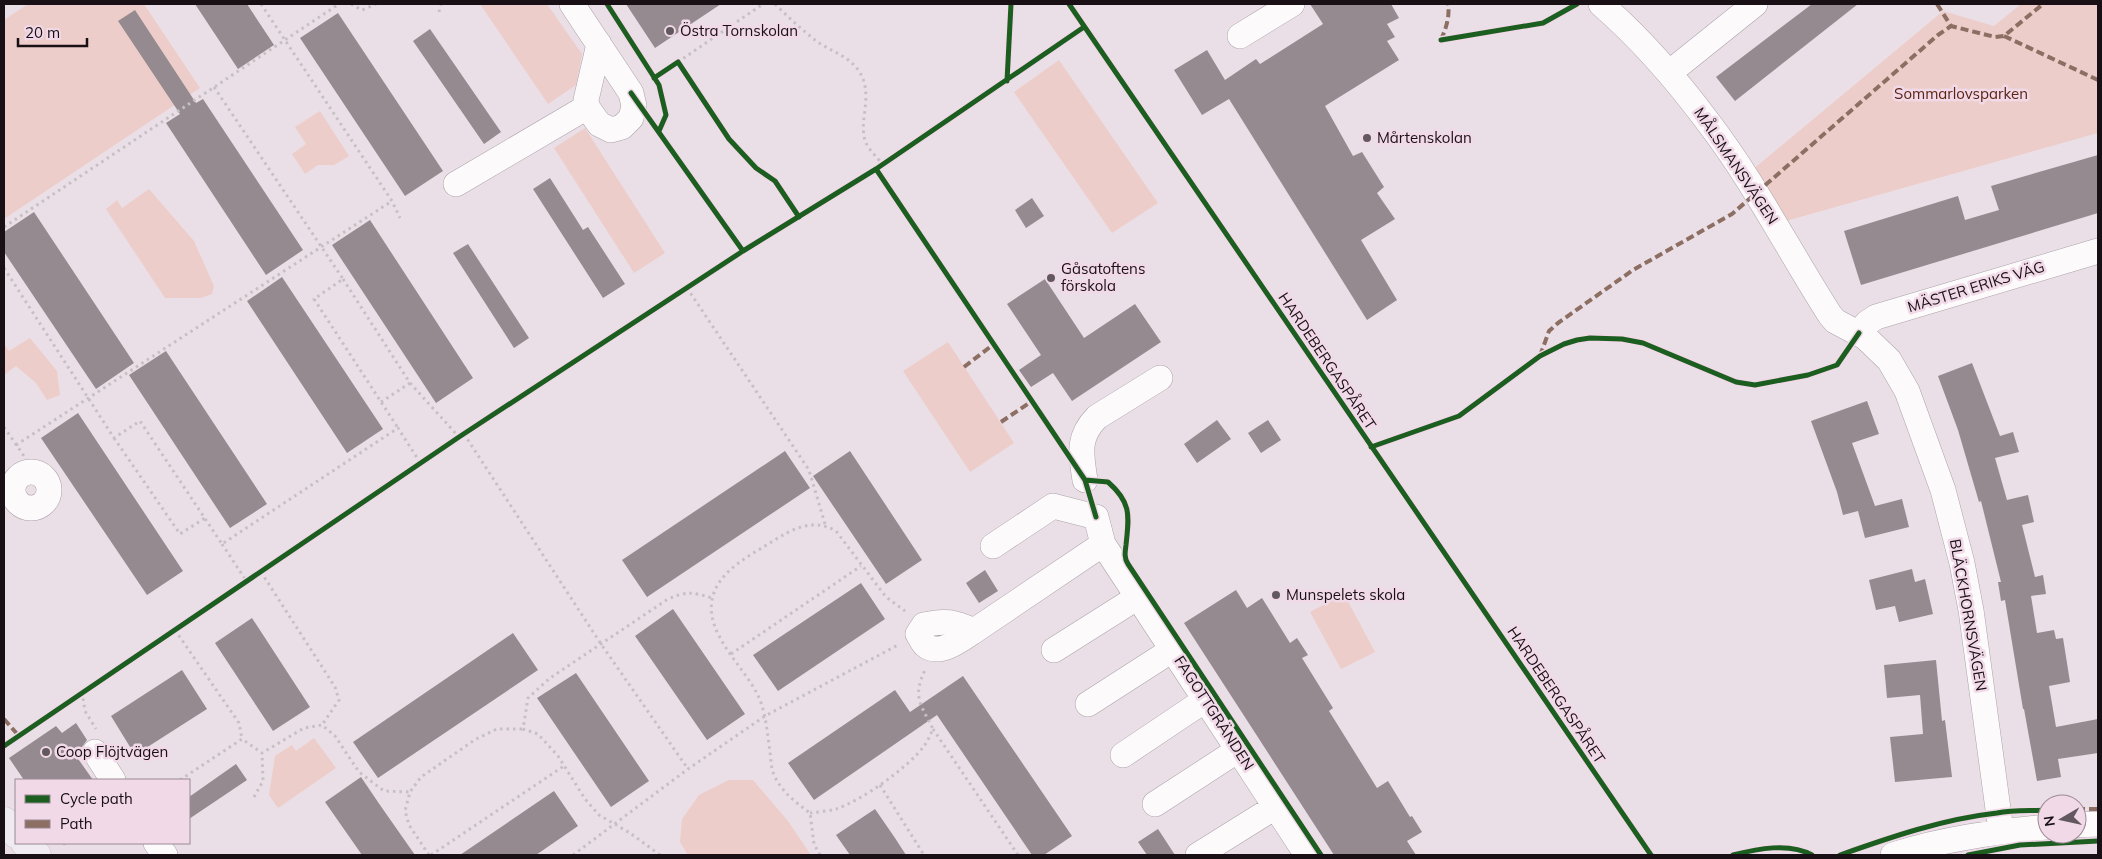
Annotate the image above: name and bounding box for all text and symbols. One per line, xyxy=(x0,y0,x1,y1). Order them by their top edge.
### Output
scale bar xyxy=(18,15,86,47)
place label: Östra Tornskolan xyxy=(680,21,798,40)
text: 20 m xyxy=(25,23,60,42)
marker: Östra Tornskolan xyxy=(664,25,676,37)
park label: Sommarlovsparken xyxy=(1894,84,2028,103)
street label: MÅLSMANSVÄGEN xyxy=(1690,103,1783,228)
place label: Mårtenskolan xyxy=(1377,128,1472,147)
marker: Mårtenskolan xyxy=(1361,132,1373,144)
street label: MÄSTER ERIKS VÄG xyxy=(1905,257,2047,316)
place label: Gåsatoftens förskola xyxy=(1061,259,1145,295)
marker: Gåsatoftens förskola xyxy=(1045,272,1057,284)
street label: HARDEBERGASPÅRET xyxy=(1274,288,1381,433)
street label: BLÄCKHORNSVÄGEN xyxy=(1946,537,1991,692)
place label: Munspelets skola xyxy=(1286,585,1405,604)
marker: Munspelets skola xyxy=(1270,589,1282,601)
street label: HARDEBERGASPÅRET xyxy=(1503,622,1610,767)
street label: FAGOTTGRÄNDEN xyxy=(1170,652,1258,773)
place label: Coop Flöjtvägen xyxy=(56,742,168,761)
marker: Coop Flöjtvägen xyxy=(40,746,52,758)
legend xyxy=(15,779,190,844)
text: Cycle path xyxy=(60,789,133,808)
north arrow xyxy=(2037,794,2087,844)
text: Path xyxy=(60,814,92,833)
text: N xyxy=(2039,814,2059,828)

